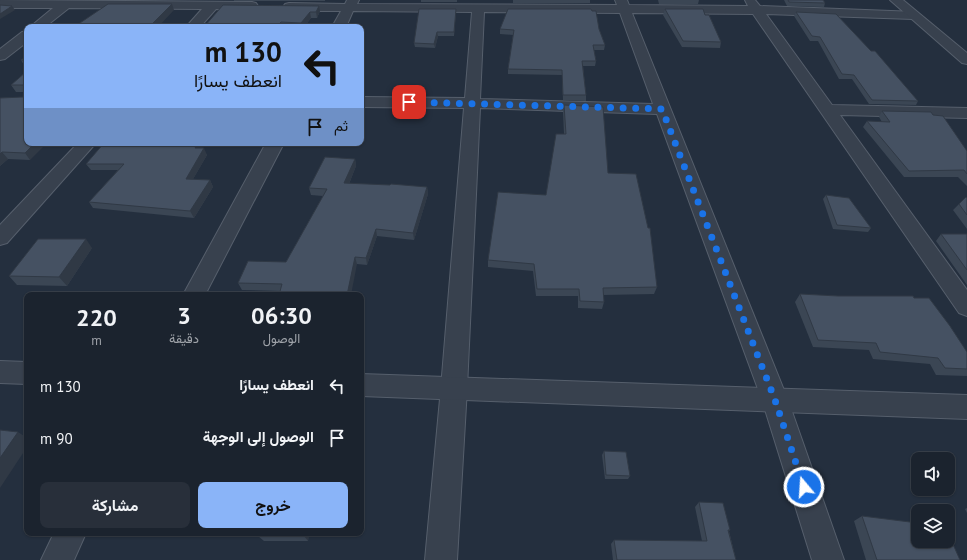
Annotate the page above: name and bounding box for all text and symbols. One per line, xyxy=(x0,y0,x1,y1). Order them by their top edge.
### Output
text: 130 m xyxy=(205,33,282,70)
icon: left xyxy=(296,40,348,92)
text: انعطف يسارًا xyxy=(194,69,282,92)
pin xyxy=(392,85,426,119)
icon: arrive xyxy=(398,91,420,113)
icon: arrive xyxy=(304,116,326,138)
text: ثم xyxy=(334,116,348,135)
text: 3 xyxy=(177,300,191,331)
text: 06:30 xyxy=(251,300,312,331)
text: 220 xyxy=(76,302,117,333)
text: دقيقة xyxy=(169,330,199,347)
text: الوصول xyxy=(263,330,300,347)
text: m xyxy=(91,332,102,349)
text: انعطف يسارًا xyxy=(239,375,314,394)
icon: left xyxy=(326,375,348,397)
text: 130 m xyxy=(40,377,81,396)
text: الوصول إلى الوجهة xyxy=(203,427,314,446)
icon: arrive xyxy=(326,427,348,449)
text: 90 m xyxy=(40,429,73,448)
map controls xyxy=(911,452,955,548)
button: sound xyxy=(911,452,955,496)
position arrow xyxy=(783,466,825,508)
button: مشاركة xyxy=(40,482,190,528)
button: خروج xyxy=(198,482,348,528)
button: layers xyxy=(911,504,955,548)

